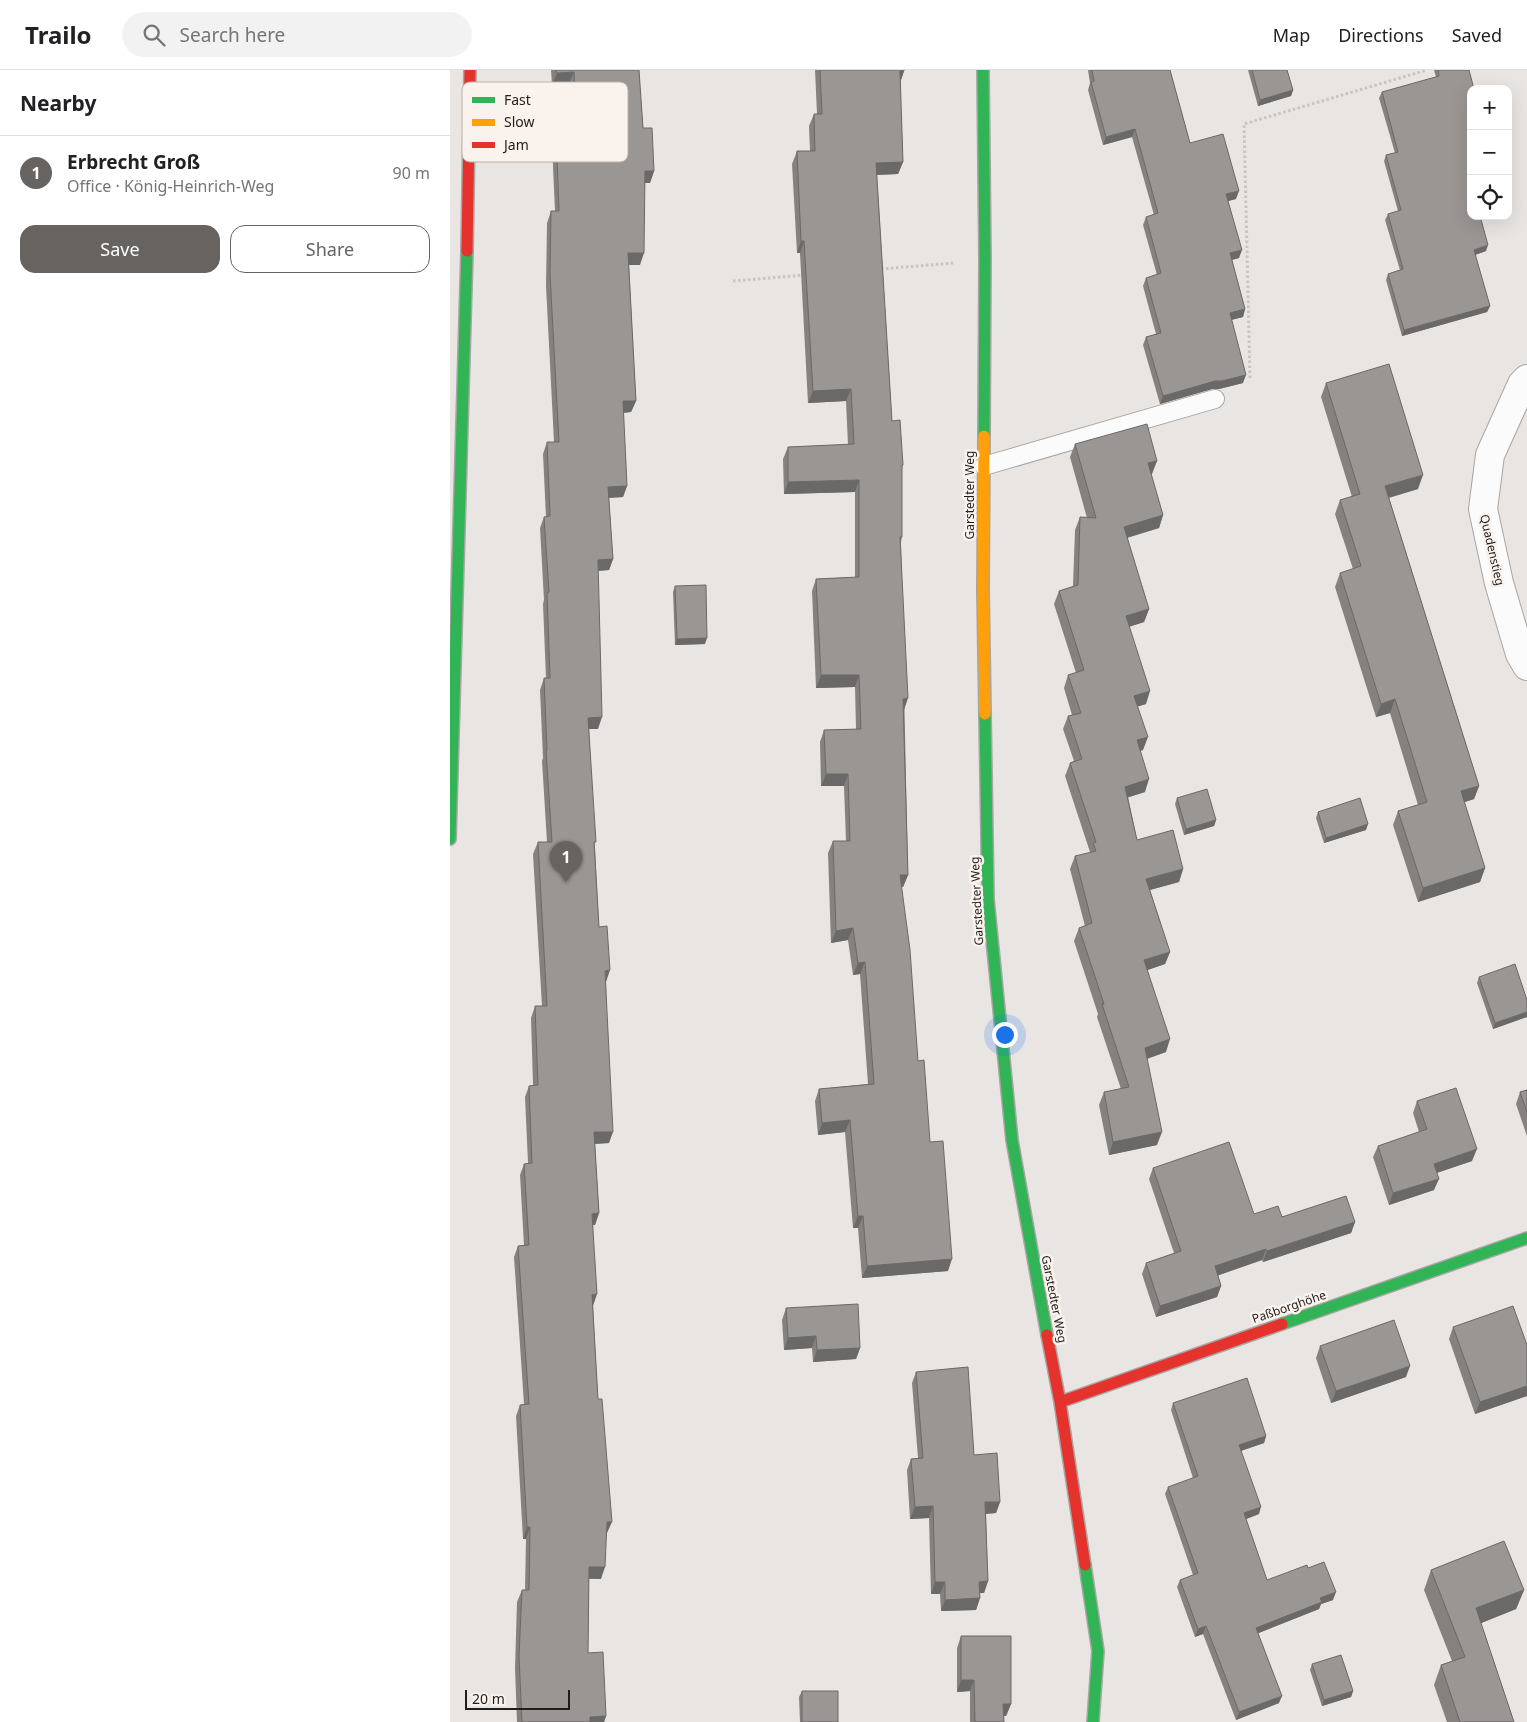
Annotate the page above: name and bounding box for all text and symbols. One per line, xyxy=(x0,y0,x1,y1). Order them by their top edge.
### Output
search box xyxy=(122,12,472,57)
text: Trailo xyxy=(25,18,92,51)
icon: search xyxy=(140,21,168,49)
text: Search here xyxy=(180,22,285,48)
text: Map xyxy=(1273,23,1310,47)
text: Directions xyxy=(1338,23,1424,47)
text: Saved xyxy=(1452,23,1502,47)
legend xyxy=(462,82,628,162)
map controls xyxy=(1467,85,1512,220)
button: + xyxy=(1467,85,1512,130)
text: Nearby xyxy=(20,89,96,117)
text: Fast xyxy=(504,90,531,109)
text: Slow xyxy=(504,112,535,131)
button: − xyxy=(1467,130,1512,175)
text: Jam xyxy=(502,135,529,154)
text: Erbrecht Groß xyxy=(67,149,200,175)
text: 1 xyxy=(31,162,41,184)
text: 90 m xyxy=(393,162,430,184)
text: Office · König-Heinrich-Weg xyxy=(67,175,274,197)
button: locate xyxy=(1467,175,1512,220)
button: Save xyxy=(20,225,220,273)
button: Share xyxy=(230,225,430,273)
street label: Garstedter Weg xyxy=(961,451,978,539)
street label: Quadenstieg xyxy=(1476,513,1509,587)
pin: 1 xyxy=(550,841,582,882)
street label: Garstedter Weg xyxy=(966,856,987,946)
your location xyxy=(992,1022,1018,1048)
street label: Garstedter Weg xyxy=(1038,1254,1071,1344)
street label: Paßborghöhe xyxy=(1250,1286,1328,1327)
scale bar xyxy=(465,1687,570,1710)
text: 20 m xyxy=(472,1689,505,1708)

